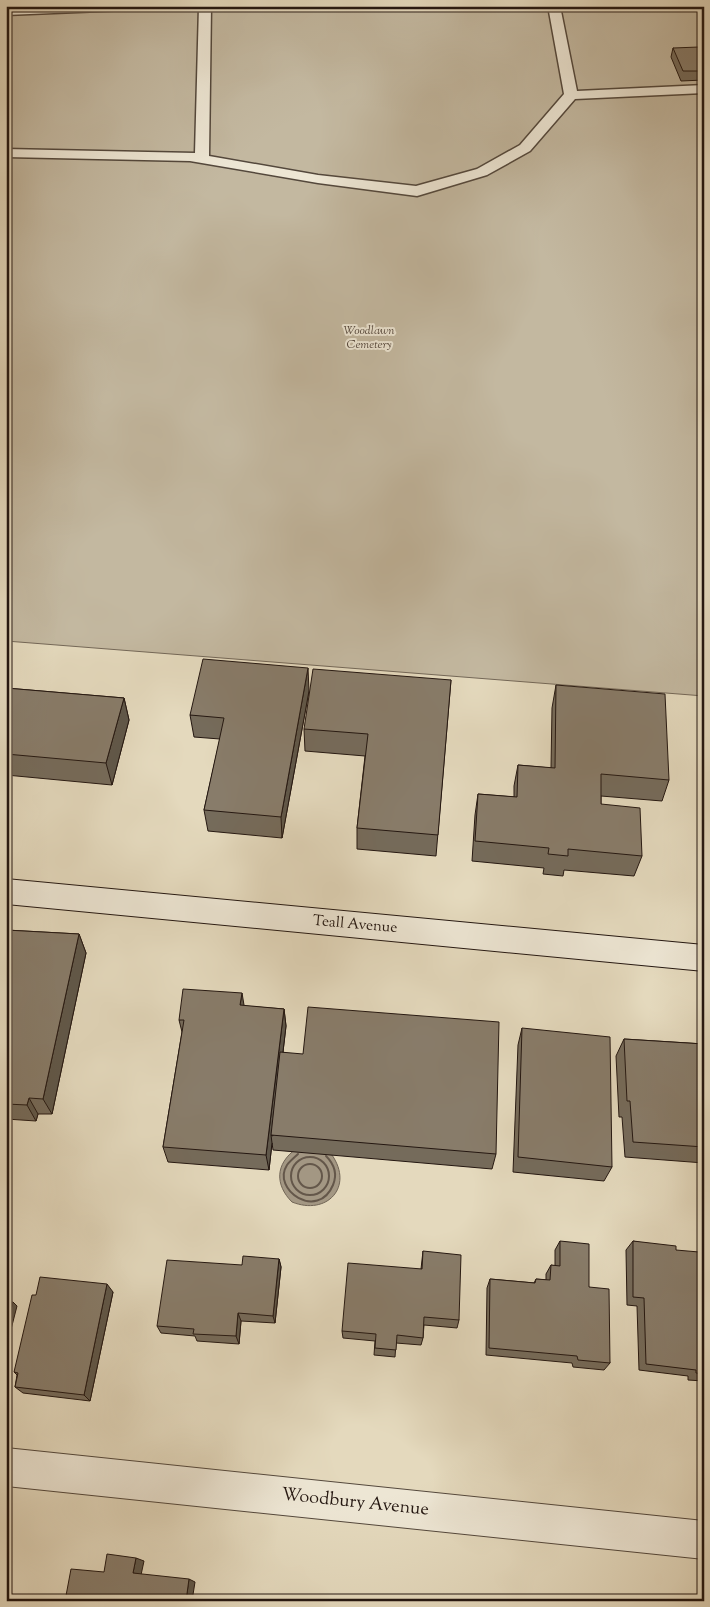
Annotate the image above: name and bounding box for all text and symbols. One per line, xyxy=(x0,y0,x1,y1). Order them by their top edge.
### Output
park label: Woodlawn Cemetery xyxy=(343,322,395,354)
street label: Teall Avenue xyxy=(312,911,398,939)
street label: Woodbury Avenue xyxy=(280,1482,430,1524)

